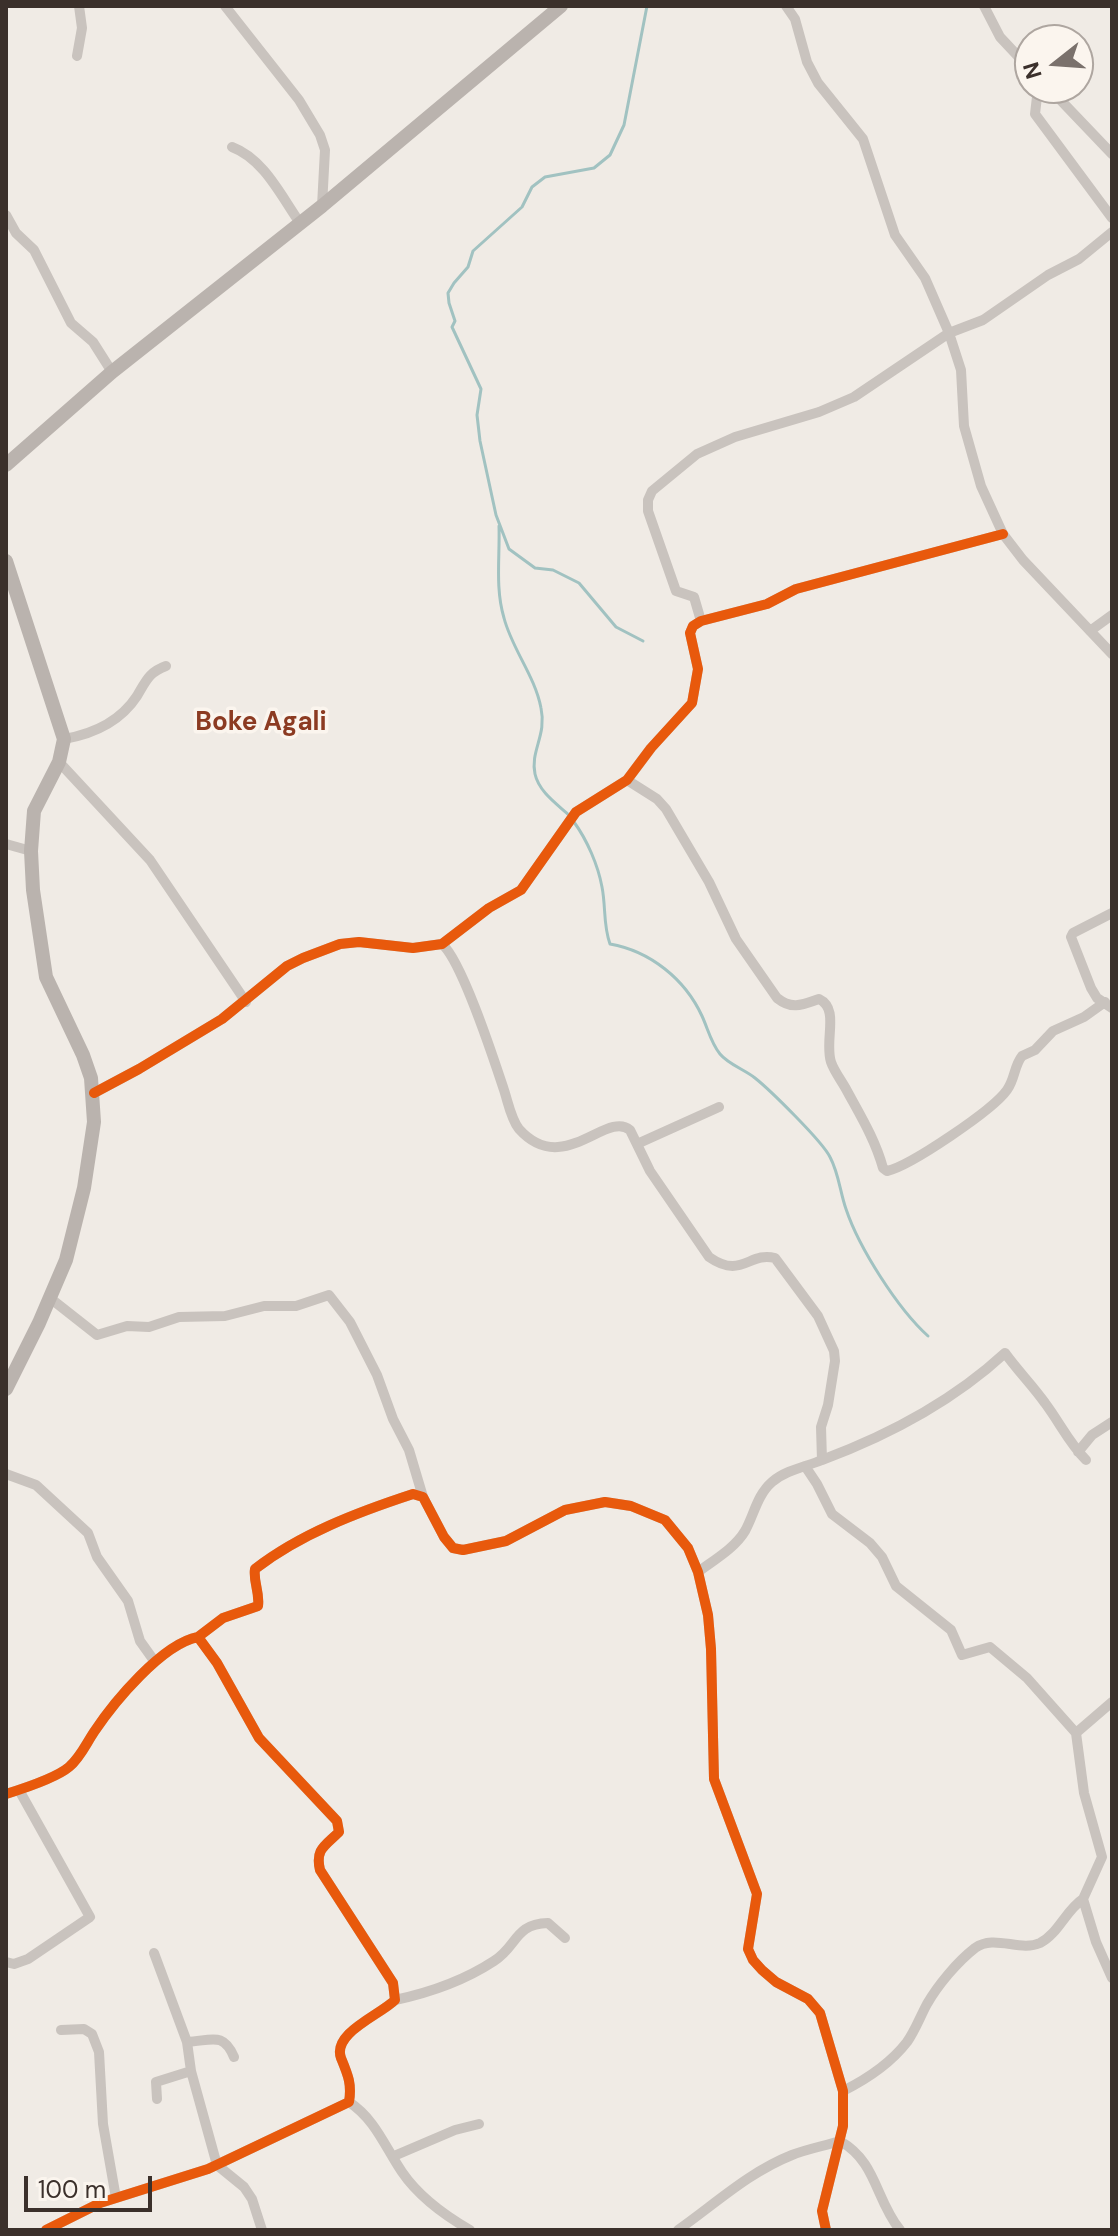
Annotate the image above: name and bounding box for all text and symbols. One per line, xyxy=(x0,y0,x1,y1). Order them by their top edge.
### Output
north arrow xyxy=(1014,24,1094,104)
text: N xyxy=(1016,59,1049,82)
district label: Boke Agali xyxy=(195,707,327,739)
scale bar xyxy=(28,2160,156,2210)
text: 100 m xyxy=(38,2174,106,2205)

